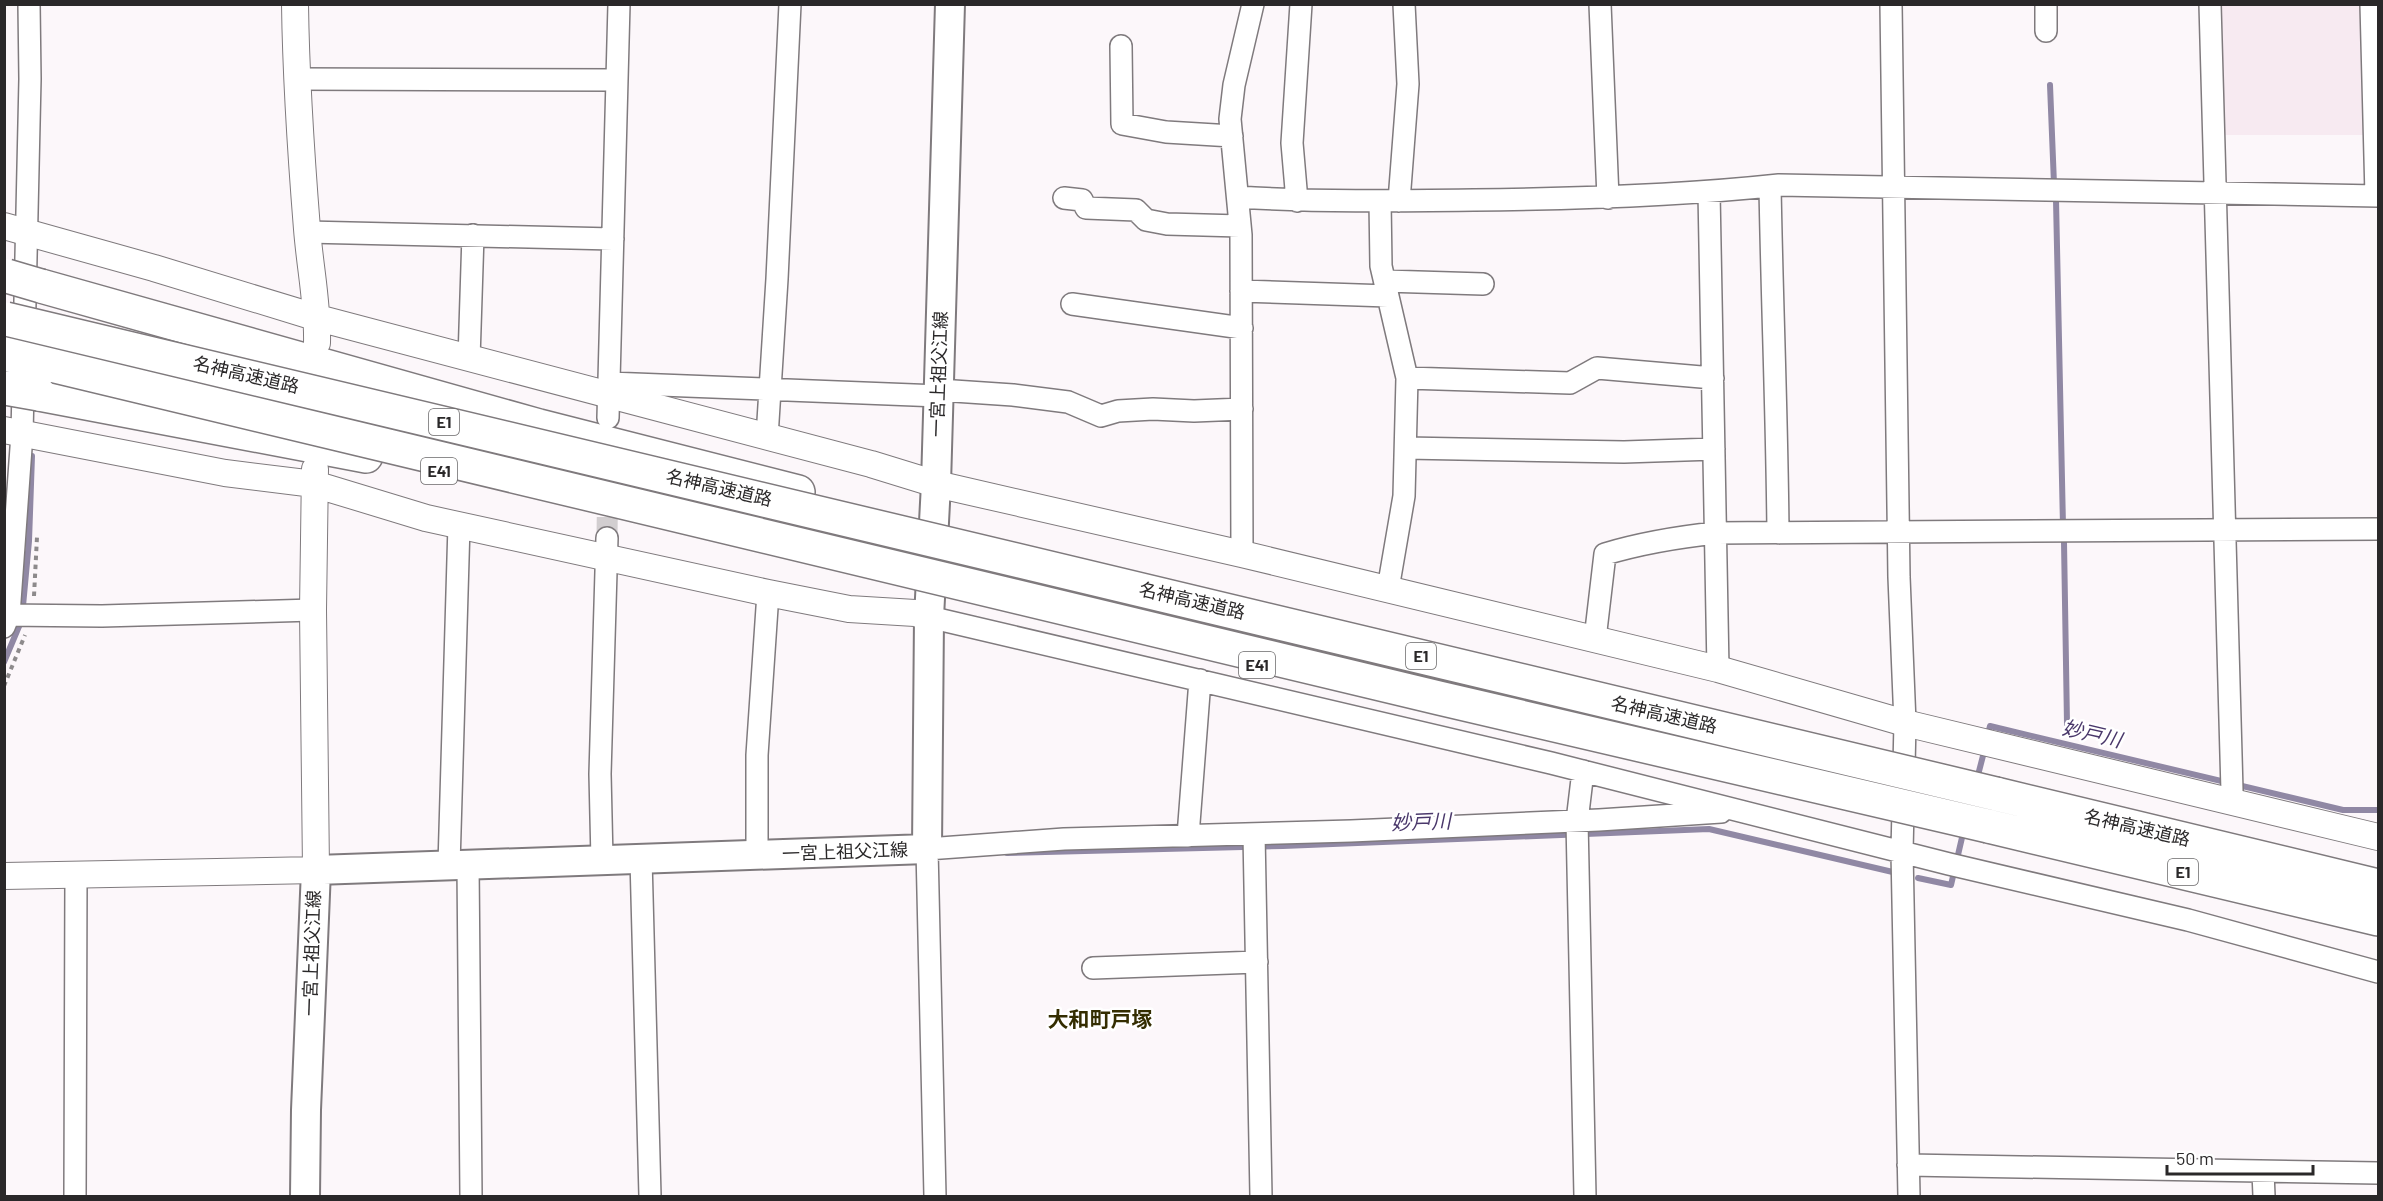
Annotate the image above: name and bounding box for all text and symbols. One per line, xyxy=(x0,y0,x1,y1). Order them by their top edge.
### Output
street label: 一宮上祖父江線 xyxy=(925,311,951,437)
street label: 名神高速道路 xyxy=(191,351,301,397)
road number: E1 xyxy=(429,409,459,435)
road number: E41 xyxy=(421,458,457,484)
street label: 名神高速道路 xyxy=(664,464,774,510)
street label: 名神高速道路 xyxy=(1137,577,1247,623)
road number: E1 xyxy=(1406,643,1436,669)
road number: E41 xyxy=(1239,652,1275,678)
street label: 名神高速道路 xyxy=(1609,691,1719,737)
water label: 妙戸川 xyxy=(2060,715,2126,752)
street label: 名神高速道路 xyxy=(2082,804,2192,850)
water label: 妙戸川 xyxy=(1391,808,1453,834)
street label: 一宮上祖父江線 xyxy=(782,838,908,864)
road number: E1 xyxy=(2168,859,2198,885)
street label: 一宮上祖父江線 xyxy=(298,890,324,1016)
district label: 大和町戸塚 xyxy=(1048,1006,1153,1031)
scale bar xyxy=(2167,1138,2312,1176)
text: 50 m xyxy=(2176,1147,2214,1169)

